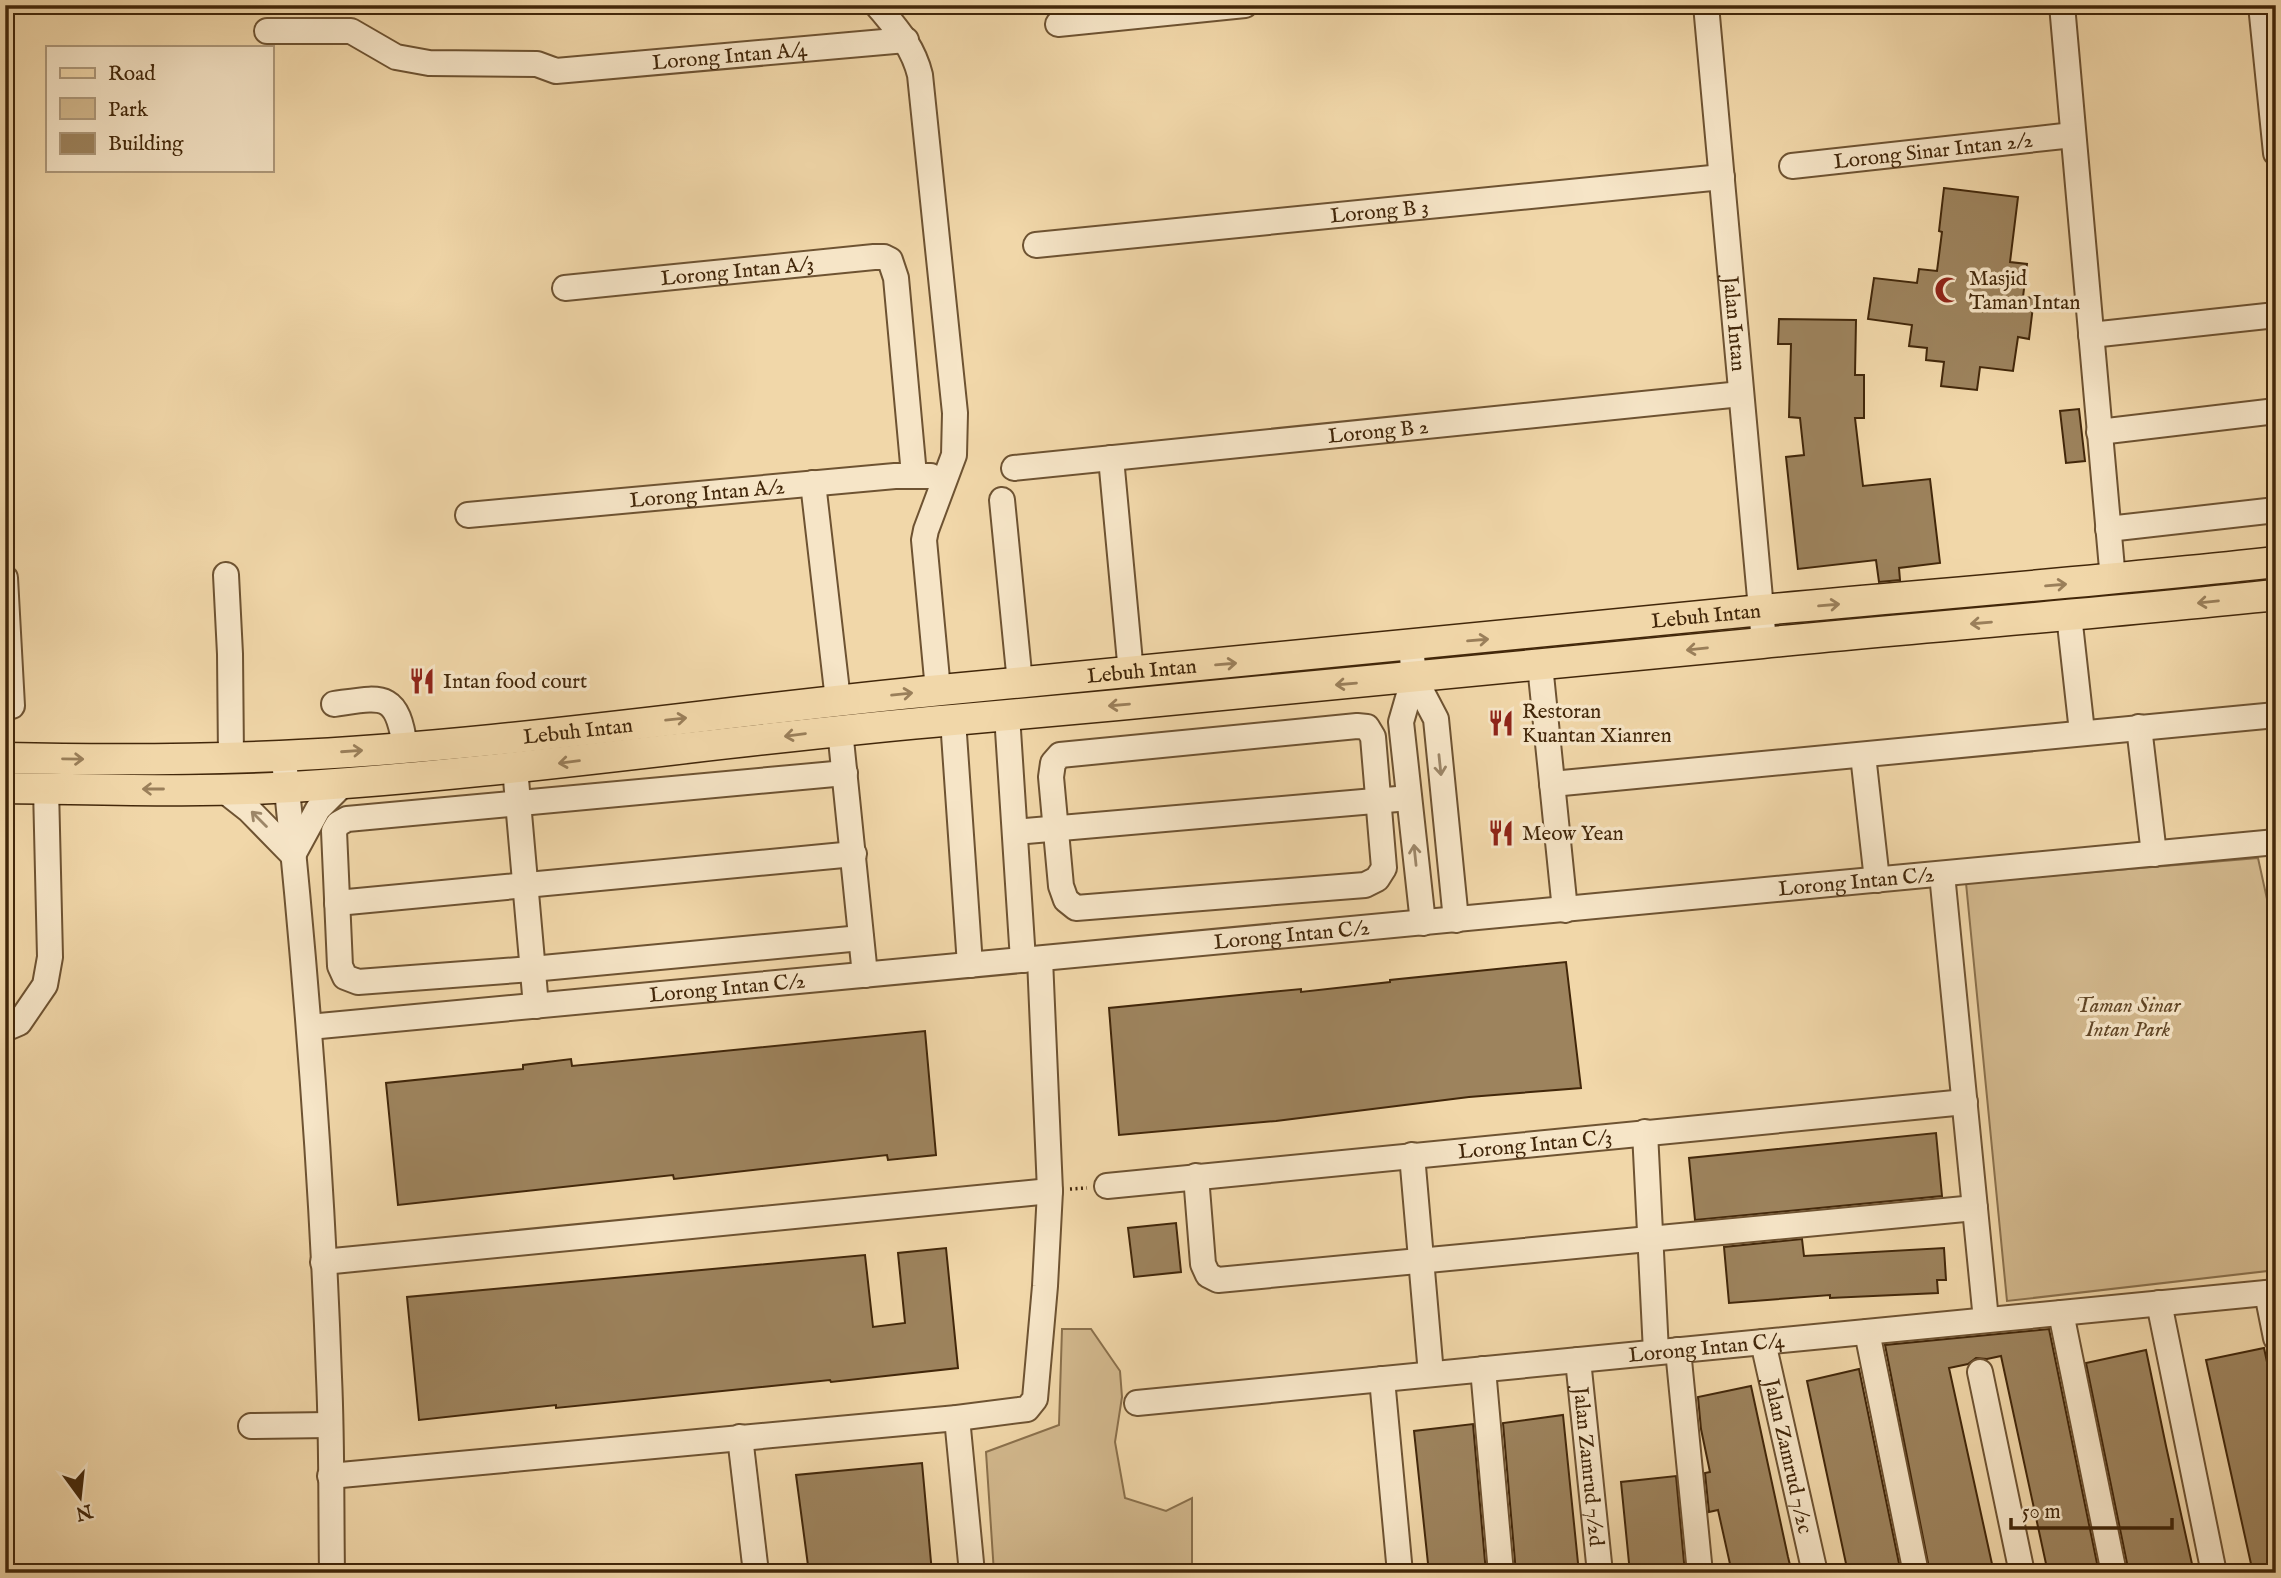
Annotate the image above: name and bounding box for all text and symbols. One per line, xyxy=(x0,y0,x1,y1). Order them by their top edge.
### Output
street label: Lorong Intan A/4 xyxy=(651,37,809,77)
legend xyxy=(46,46,273,172)
text: Road xyxy=(108,61,156,88)
text: Park xyxy=(108,97,149,124)
street label: Lorong Sinar Intan 2/2 xyxy=(1832,127,2035,176)
text: Building xyxy=(108,131,184,158)
street label: Lorong B 3 xyxy=(1329,194,1430,231)
street label: Lorong Intan A/3 xyxy=(659,251,815,293)
place label: Masjid Taman Intan xyxy=(1969,266,2080,317)
street label: Jalan Intan xyxy=(1716,273,1751,373)
mosque icon: Masjid Taman Intan xyxy=(1933,275,1963,305)
street label: Lorong B 2 xyxy=(1327,414,1430,451)
street label: Lorong Intan A/2 xyxy=(628,474,786,515)
one-way arrow xyxy=(2044,578,2067,591)
one-way arrow xyxy=(2197,596,2220,609)
street label: Lebuh Intan xyxy=(1650,598,1762,636)
one-way arrow xyxy=(1818,598,1840,611)
one-way arrow xyxy=(1971,617,1993,630)
one-way arrow xyxy=(1467,633,1489,646)
one-way arrow xyxy=(1686,643,1708,656)
street label: Lebuh Intan xyxy=(1086,654,1198,691)
one-way arrow xyxy=(1214,657,1237,670)
restaurant icon: Intan food court xyxy=(407,666,437,696)
place label: Intan food court xyxy=(443,669,587,696)
one-way arrow xyxy=(1335,678,1358,691)
one-way arrow xyxy=(890,687,913,700)
one-way arrow xyxy=(1108,699,1131,712)
place label: Restoran Kuantan Xianren xyxy=(1522,699,1672,750)
restaurant icon: Restoran Kuantan Xianren xyxy=(1486,708,1516,738)
street label: Lebuh Intan xyxy=(522,713,634,752)
one-way arrow xyxy=(664,713,687,726)
one-way arrow xyxy=(784,729,807,742)
one-way arrow xyxy=(340,744,363,757)
one-way arrow xyxy=(62,752,85,766)
one-way arrow xyxy=(1434,753,1447,775)
one-way arrow xyxy=(558,755,581,768)
one-way arrow xyxy=(141,782,164,796)
one-way arrow xyxy=(251,811,268,828)
restaurant icon: Meow Yean xyxy=(1486,818,1516,848)
place label: Meow Yean xyxy=(1522,821,1624,848)
one-way arrow xyxy=(1408,845,1421,867)
street label: Lorong Intan C/2 xyxy=(1777,862,1936,904)
street label: Lorong Intan C/2 xyxy=(1213,915,1371,957)
street label: Lorong Intan C/2 xyxy=(648,968,807,1010)
park label: Taman Sinar Intan Park xyxy=(2076,993,2181,1044)
street label: Lorong Intan C/3 xyxy=(1457,1125,1613,1167)
street label: Lorong Intan C/4 xyxy=(1627,1328,1786,1370)
street label: Jalan Zamrud 7/2c xyxy=(1756,1375,1818,1536)
street label: Jalan Zamrud 7/2d xyxy=(1566,1384,1609,1548)
north arrow xyxy=(46,1462,116,1532)
scale bar xyxy=(2011,1487,2172,1531)
text: N xyxy=(72,1498,96,1525)
text: 50 m xyxy=(2022,1499,2061,1526)

